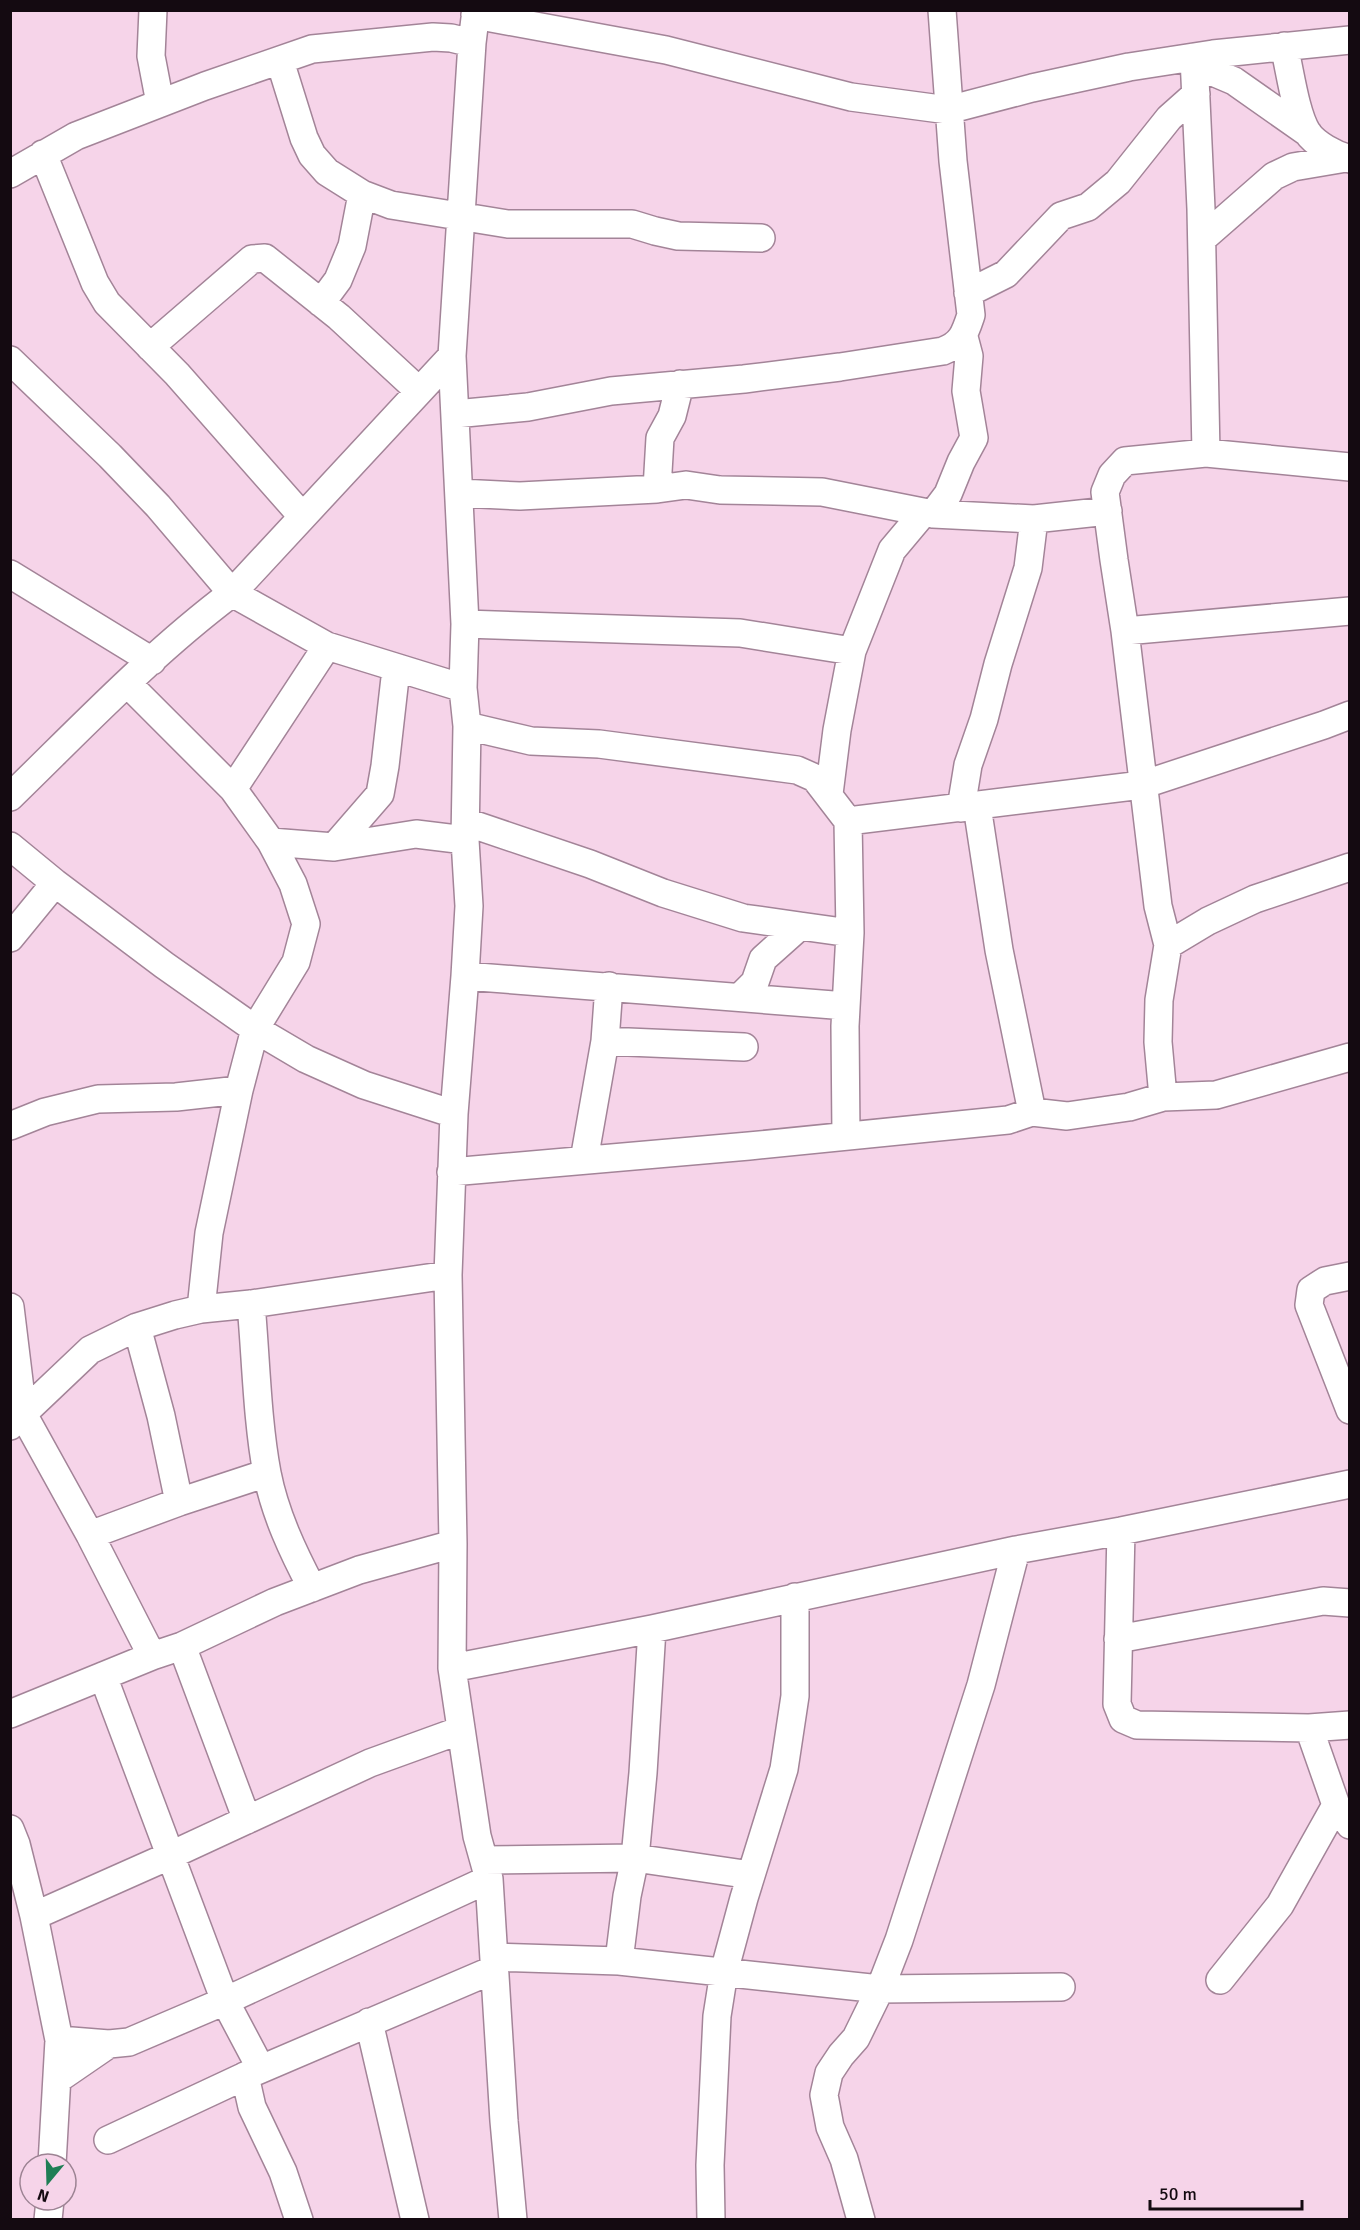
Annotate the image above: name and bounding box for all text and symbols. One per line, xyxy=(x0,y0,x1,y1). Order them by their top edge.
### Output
north arrow xyxy=(18,2152,78,2212)
scale bar xyxy=(1150,2173,1302,2211)
text: 50 m xyxy=(1159,2183,1197,2205)
text: N xyxy=(35,2184,52,2207)

